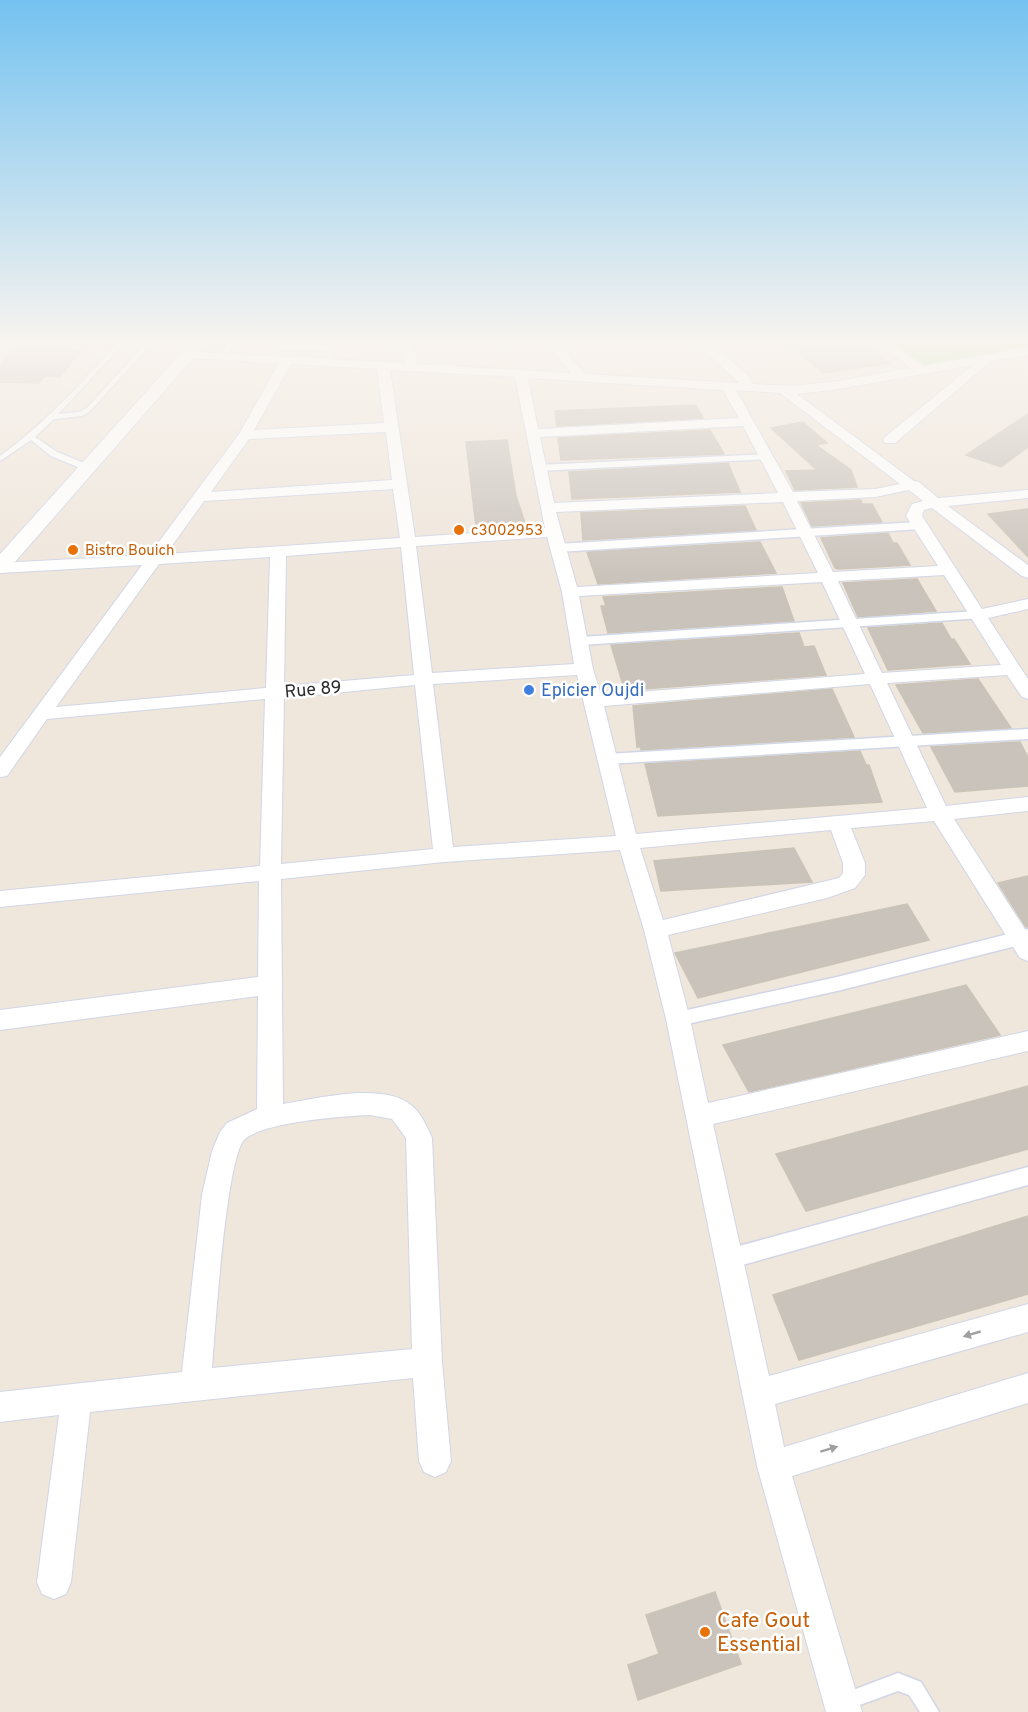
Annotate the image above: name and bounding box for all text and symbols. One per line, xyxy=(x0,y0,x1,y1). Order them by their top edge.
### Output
place label: c3002953 xyxy=(471,522,543,541)
marker: c3002953 xyxy=(452,523,466,537)
place label: Bistro Bouich xyxy=(85,542,175,561)
marker: Bistro Bouich xyxy=(66,543,80,557)
street label: Rue 89 xyxy=(284,677,343,704)
place label: Epicier Oujdi xyxy=(541,680,644,703)
marker: Epicier Oujdi xyxy=(522,683,536,697)
one-way arrow xyxy=(963,1330,981,1339)
one-way arrow xyxy=(820,1444,838,1453)
place label: Cafe Gout Essential xyxy=(717,1608,810,1659)
marker: Cafe Gout Essential xyxy=(698,1625,712,1639)

